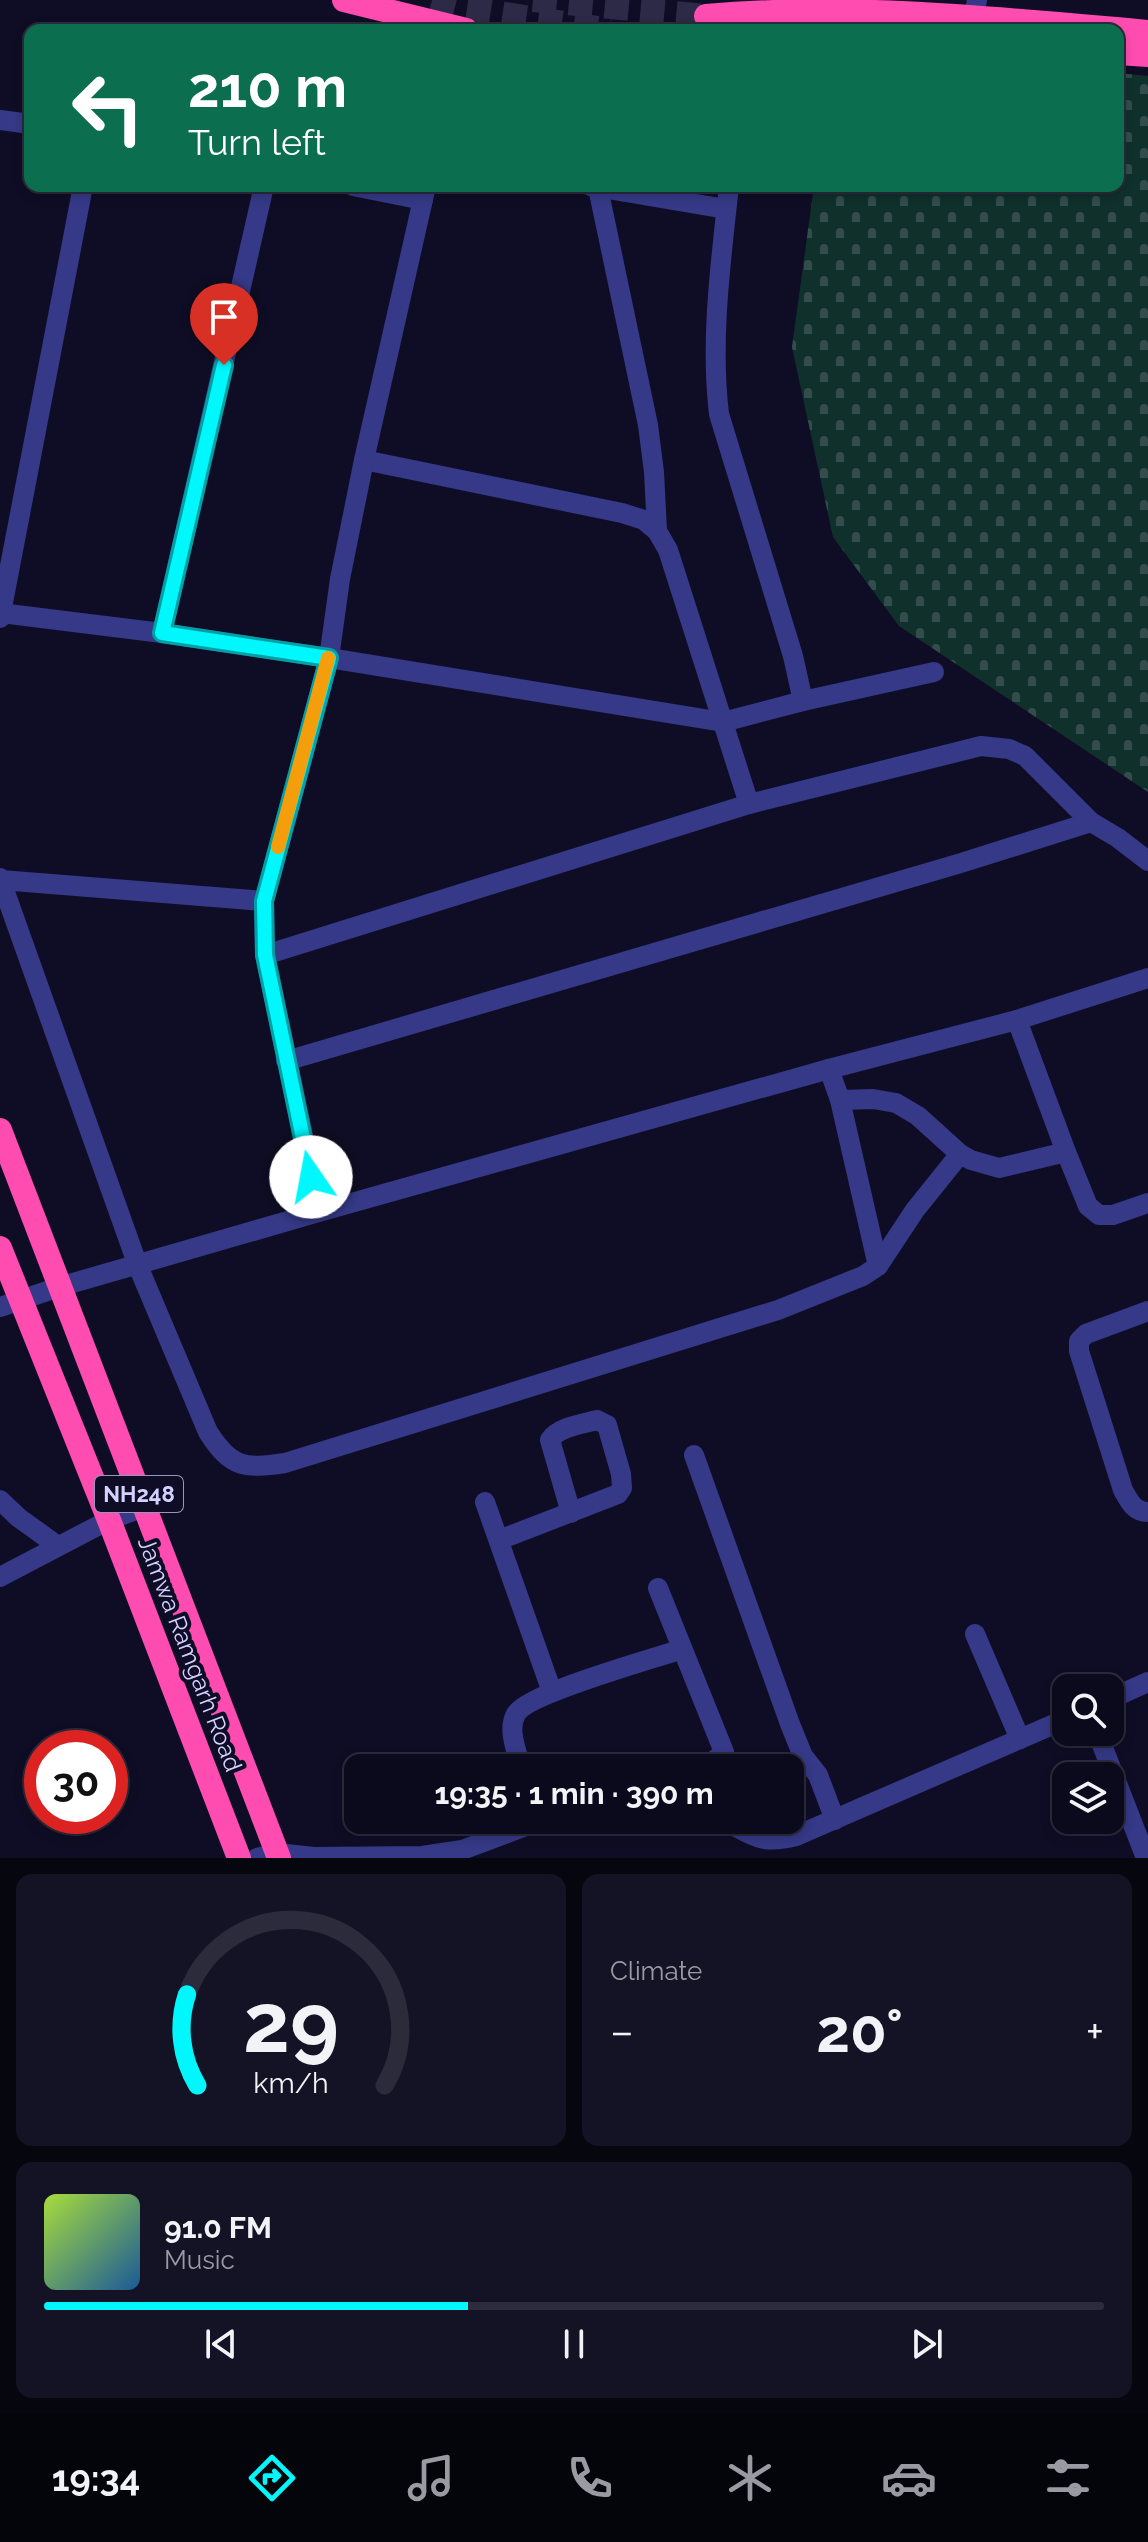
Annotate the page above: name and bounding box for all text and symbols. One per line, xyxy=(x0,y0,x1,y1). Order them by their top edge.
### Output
text: 210 m xyxy=(188,54,347,120)
icon: left xyxy=(56,56,160,160)
text: Turn left xyxy=(188,121,326,163)
pin xyxy=(190,283,258,365)
icon: arrive xyxy=(202,295,246,339)
position arrow xyxy=(269,1135,353,1219)
road number: NH248 xyxy=(95,1476,183,1512)
street label: Jamwa Ramgarh Road xyxy=(132,1532,248,1776)
map controls xyxy=(1052,1674,1124,1834)
button: search xyxy=(1052,1674,1124,1746)
speed limit sign: 30 xyxy=(24,1730,128,1834)
button: layers xyxy=(1052,1762,1124,1834)
text: 19:35 · 1 min · 390 m xyxy=(434,1776,714,1811)
text: Climate xyxy=(610,1956,702,1986)
text: 29 xyxy=(243,1974,339,2071)
text: 20° xyxy=(816,1996,903,2066)
text: − xyxy=(610,2006,634,2057)
text: + xyxy=(1086,2006,1104,2057)
text: km/h xyxy=(253,2066,329,2100)
text: 91.0 FM xyxy=(164,2210,272,2245)
text: Music xyxy=(164,2245,235,2275)
icon: previous xyxy=(199,2322,243,2366)
icon: pause xyxy=(552,2322,596,2366)
icon: next xyxy=(905,2322,949,2366)
icon: directions xyxy=(244,2450,300,2506)
icon: music xyxy=(403,2450,459,2506)
icon: phone xyxy=(562,2450,618,2506)
icon: climate xyxy=(722,2450,778,2506)
icon: car xyxy=(881,2450,937,2506)
icon: filters xyxy=(1040,2450,1096,2506)
text: 19:34 xyxy=(52,2457,140,2499)

